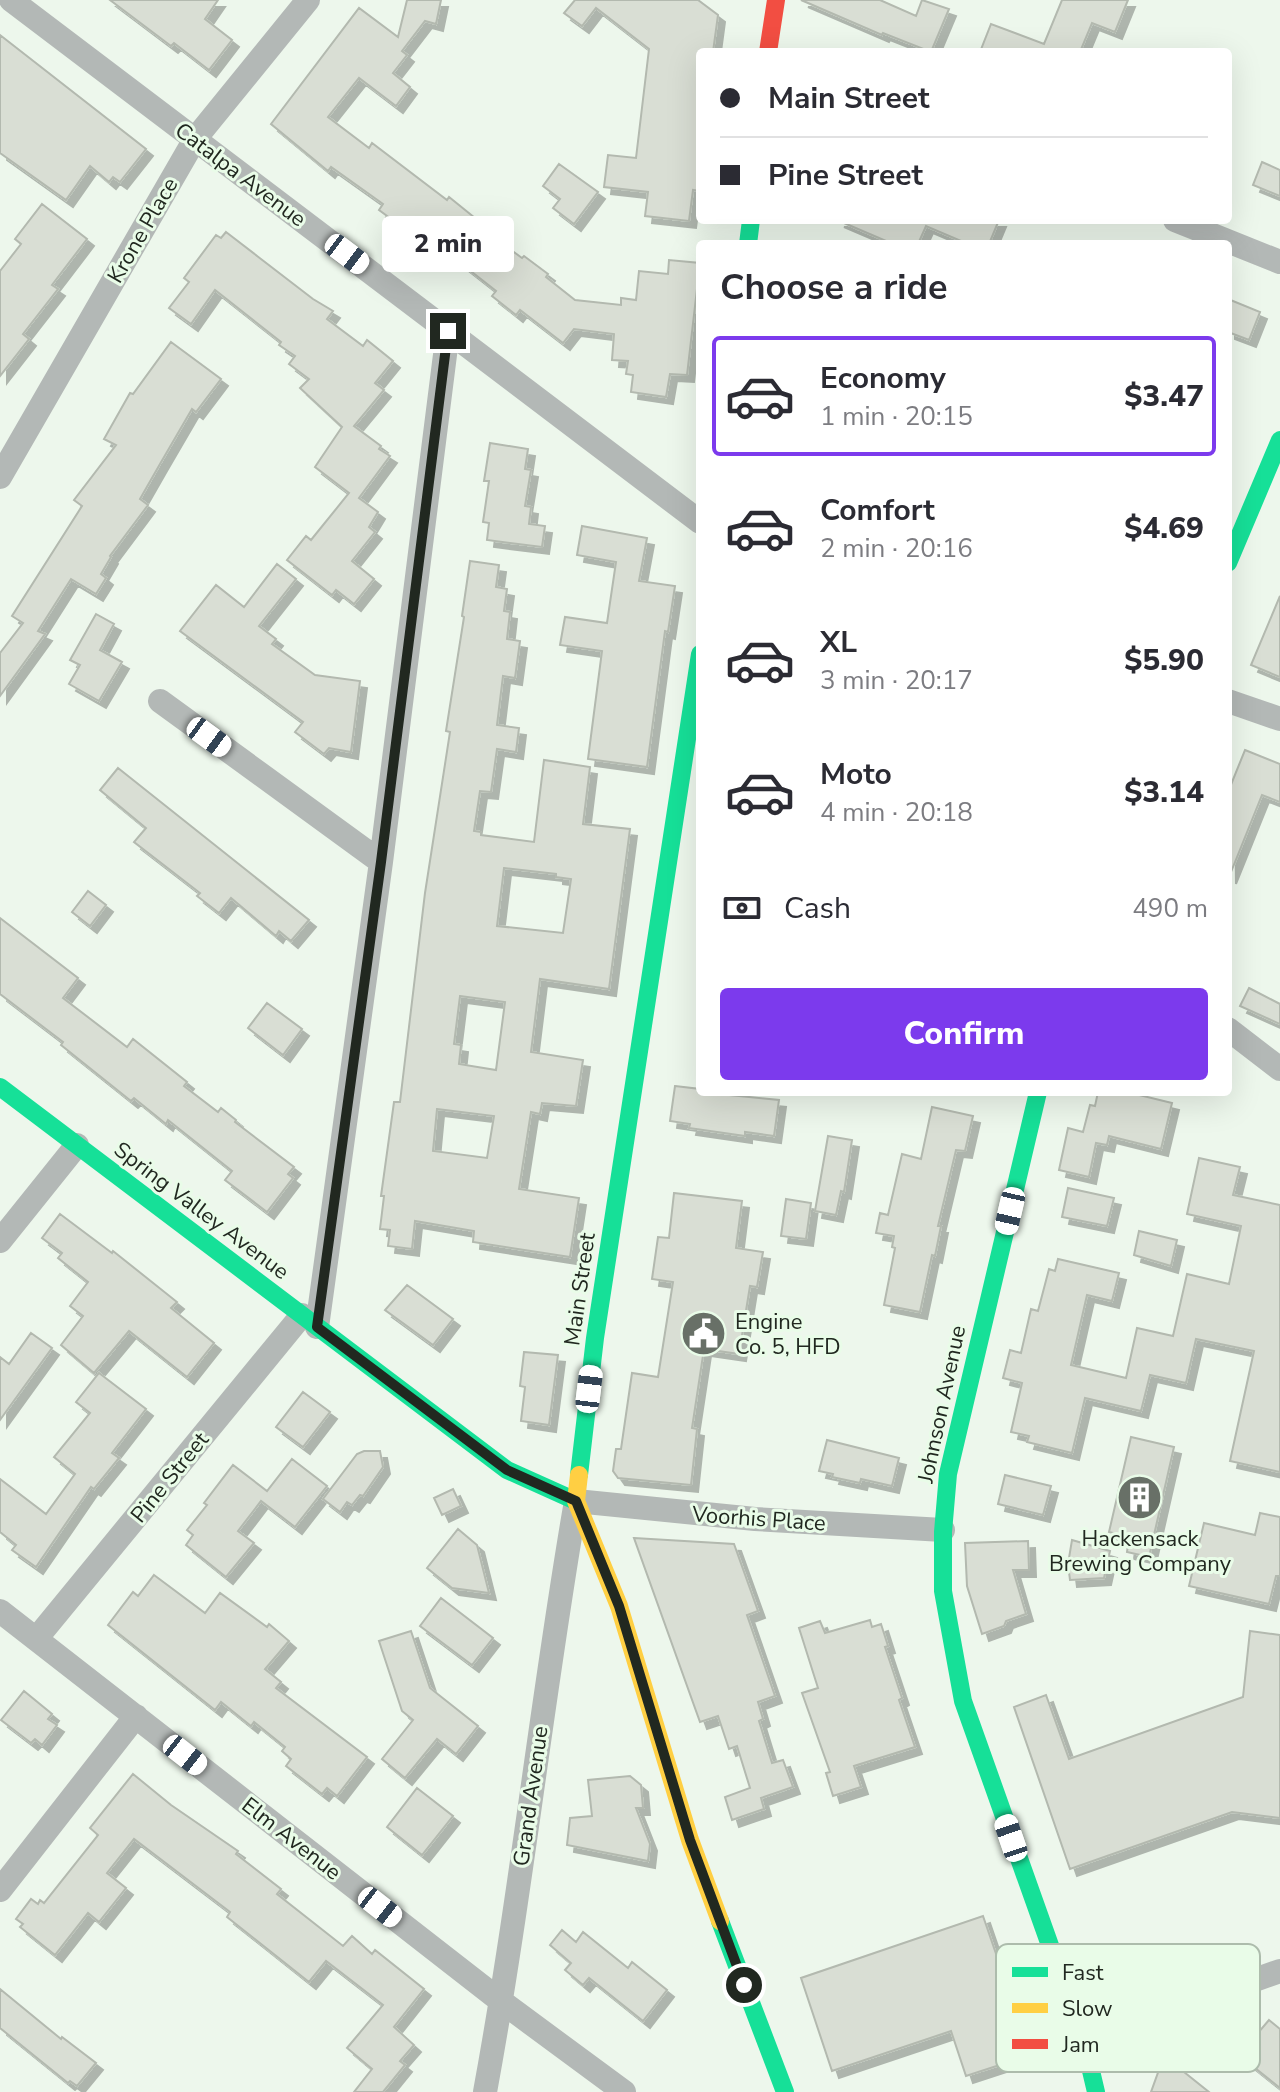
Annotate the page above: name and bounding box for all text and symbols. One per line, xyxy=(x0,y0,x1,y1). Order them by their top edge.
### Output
text: Main Street xyxy=(768,78,930,119)
street label: Catalpa Avenue xyxy=(169,116,312,234)
text: Pine Street xyxy=(768,155,923,196)
street label: Krone Place xyxy=(101,172,185,289)
callout: 2 min xyxy=(382,215,514,271)
text: 2 min xyxy=(414,226,482,261)
car xyxy=(321,230,373,278)
text: Choose a ride xyxy=(720,263,948,312)
route end xyxy=(430,313,466,349)
text: Economy xyxy=(820,358,946,399)
icon: car xyxy=(724,360,796,432)
text: $3.47 xyxy=(1124,376,1204,417)
text: 1 min · 20:15 xyxy=(820,399,973,434)
text: Comfort xyxy=(820,490,935,531)
icon: car xyxy=(724,492,796,564)
text: $4.69 xyxy=(1124,508,1204,549)
text: 2 min · 20:16 xyxy=(820,531,973,566)
text: XL xyxy=(820,622,857,663)
icon: car xyxy=(724,624,796,696)
text: $5.90 xyxy=(1124,640,1204,681)
text: 3 min · 20:17 xyxy=(820,663,973,698)
car xyxy=(183,713,235,761)
text: Moto xyxy=(820,754,892,795)
icon: car xyxy=(724,756,796,828)
text: $3.14 xyxy=(1124,772,1204,813)
text: 4 min · 20:18 xyxy=(820,795,973,830)
icon: cash xyxy=(720,886,764,930)
text: Cash xyxy=(784,888,851,929)
text: 490 m xyxy=(1132,891,1208,926)
button: Confirm xyxy=(720,988,1208,1080)
street label: Spring Valley Avenue xyxy=(108,1135,295,1287)
car xyxy=(993,1185,1027,1237)
street label: Main Street xyxy=(557,1230,603,1348)
place label: Engine Co. 5, HFD xyxy=(735,1307,840,1362)
public building icon: Engine Co. 5, HFD xyxy=(680,1310,728,1358)
street label: Johnson Avenue xyxy=(910,1323,973,1487)
car xyxy=(574,1364,604,1414)
street label: Pine Street xyxy=(124,1426,216,1529)
building icon: Hackensack Brewing Company xyxy=(1116,1473,1164,1521)
street label: Voorhis Place xyxy=(690,1499,827,1539)
place label: Hackensack Brewing Company xyxy=(1049,1524,1232,1579)
street label: Grand Avenue xyxy=(506,1724,556,1868)
car xyxy=(159,1731,211,1779)
street label: Elm Avenue xyxy=(235,1790,347,1887)
car xyxy=(992,1811,1030,1865)
car xyxy=(354,1883,406,1931)
legend xyxy=(996,1944,1260,2072)
text: Fast xyxy=(1062,1958,1104,1988)
route start xyxy=(726,1967,762,2003)
text: Slow xyxy=(1062,1994,1113,2024)
text: Jam xyxy=(1061,2030,1100,2060)

